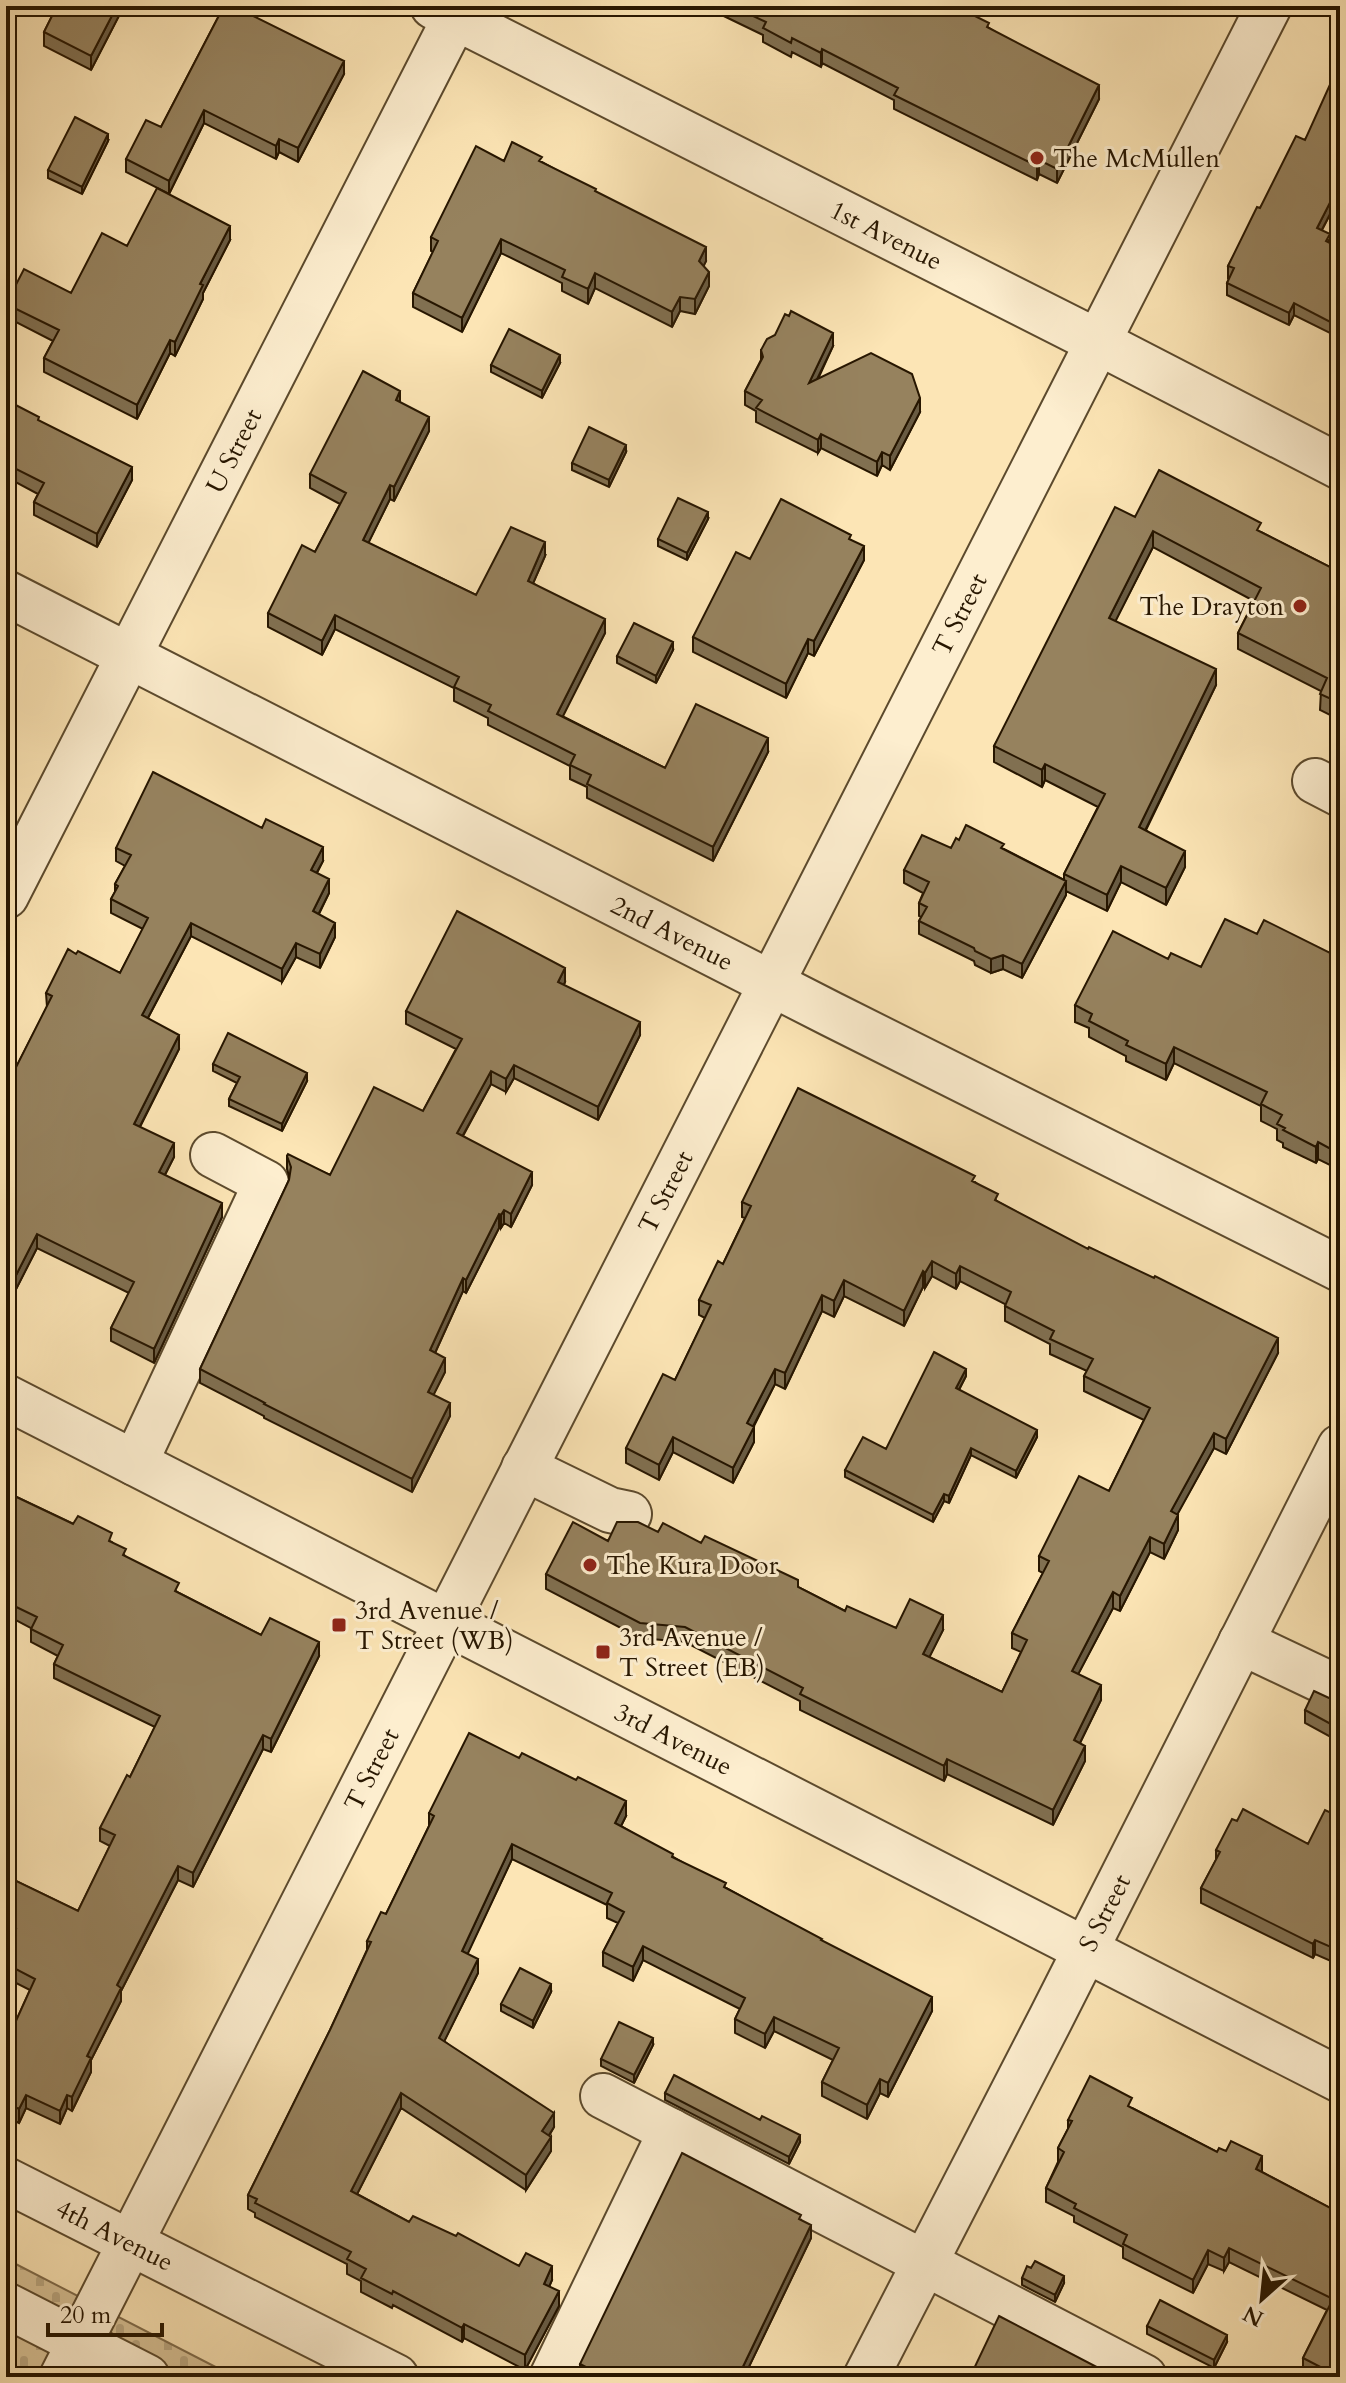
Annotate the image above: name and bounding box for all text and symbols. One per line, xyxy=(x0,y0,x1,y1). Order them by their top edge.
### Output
place label: The McMullen xyxy=(1053,141,1220,176)
marker: The McMullen xyxy=(1028,149,1046,167)
street label: 1st Avenue xyxy=(824,192,949,278)
street label: U Street xyxy=(197,402,270,499)
street label: T Street xyxy=(924,567,995,662)
place label: The Drayton xyxy=(1139,589,1284,624)
marker: The Drayton xyxy=(1291,597,1309,615)
street label: 2nd Avenue xyxy=(605,887,740,979)
street label: T Street xyxy=(630,1144,701,1239)
place label: The Kura Door xyxy=(606,1548,779,1583)
marker: The Kura Door xyxy=(581,1556,599,1574)
place label: 3rd Avenue / T Street (WB) xyxy=(355,1593,513,1658)
marker: 3rd Avenue / T Street (WB) xyxy=(330,1616,348,1634)
place label: 3rd Avenue / T Street (EB) xyxy=(619,1620,765,1685)
marker: 3rd Avenue / T Street (EB) xyxy=(594,1643,612,1661)
street label: 3rd Avenue xyxy=(609,1694,739,1784)
street label: T Street xyxy=(336,1722,407,1817)
street label: S Street xyxy=(1070,1868,1139,1957)
street label: 4th Avenue xyxy=(50,2191,180,2279)
north arrow xyxy=(1222,2259,1302,2339)
scale bar xyxy=(48,2287,162,2337)
text: N xyxy=(1238,2298,1269,2334)
text: 20 m xyxy=(60,2299,112,2332)

